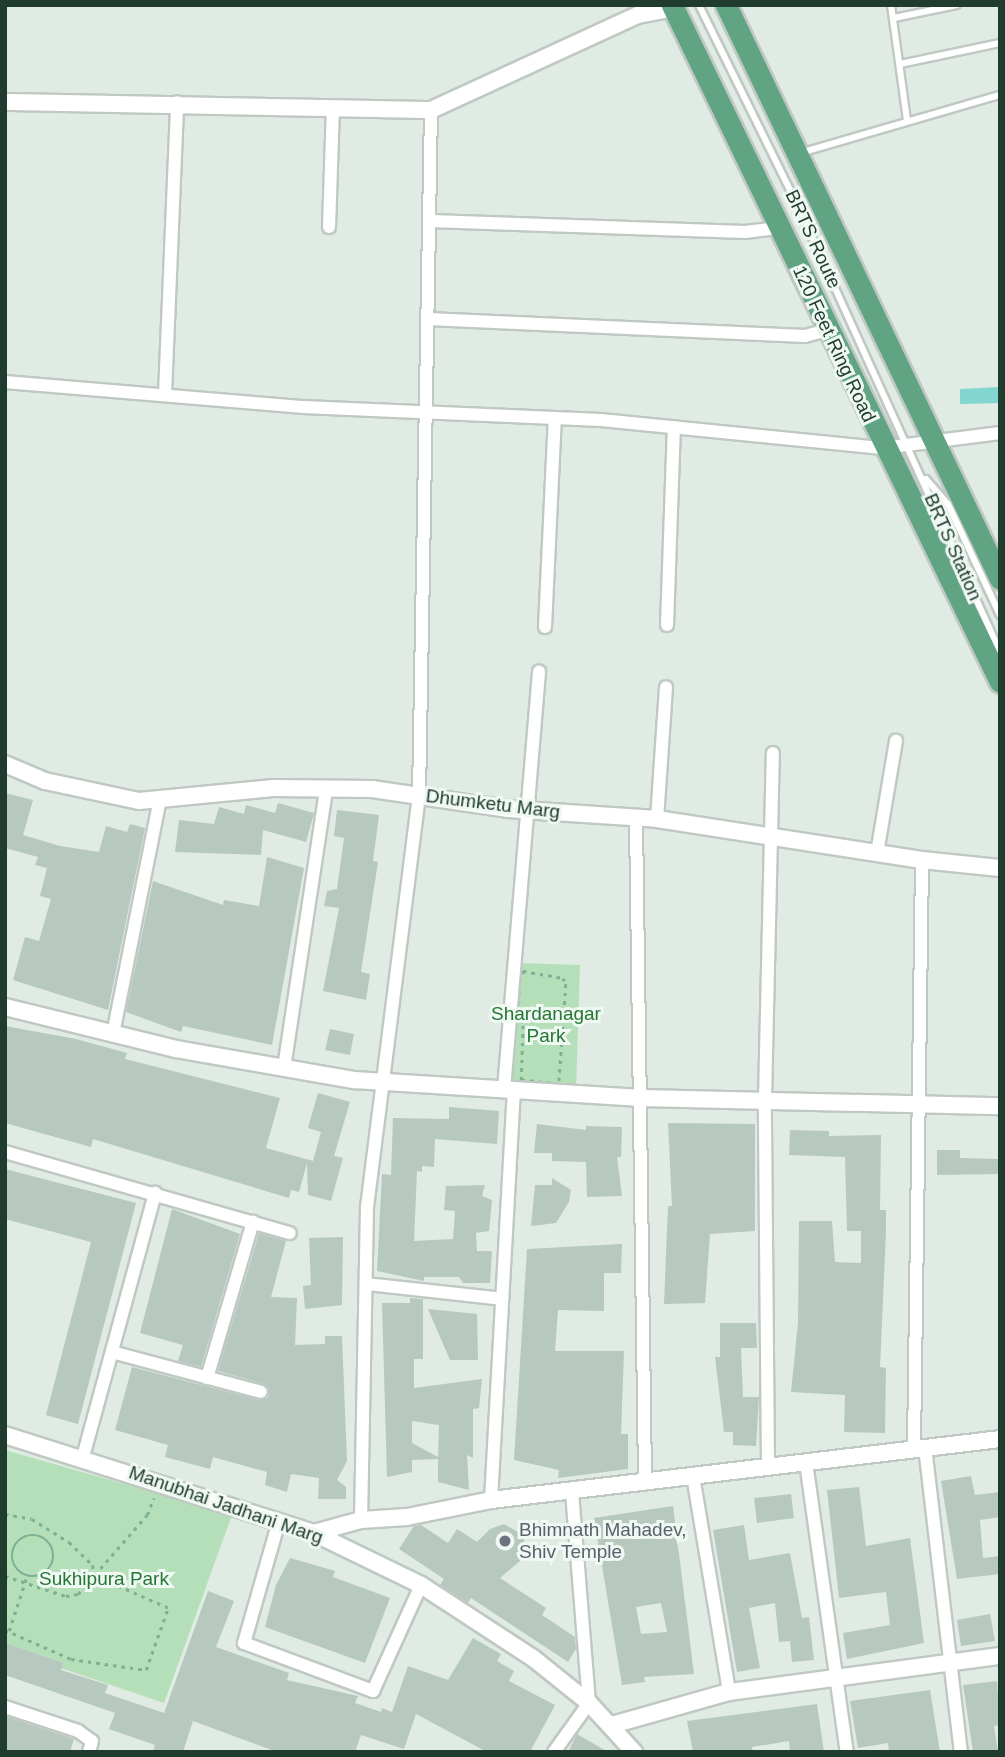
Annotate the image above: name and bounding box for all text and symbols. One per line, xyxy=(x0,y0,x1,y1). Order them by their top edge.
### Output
street label: BRTS Route xyxy=(780,186,846,292)
street label: 120 Feet Ring Road xyxy=(788,262,880,426)
street label: BRTS Station xyxy=(919,490,987,604)
street label: Dhumketu Marg xyxy=(425,784,561,824)
park label: Shardanagar Park xyxy=(491,1003,601,1047)
street label: Manubhai Jadhani Marg xyxy=(126,1461,326,1549)
place label: Bhimnath Mahadev, Shiv Temple xyxy=(519,1519,687,1563)
marker: Bhimnath Mahadev, Shiv Temple xyxy=(497,1533,513,1549)
park label: Sukhipura Park xyxy=(39,1568,169,1590)

